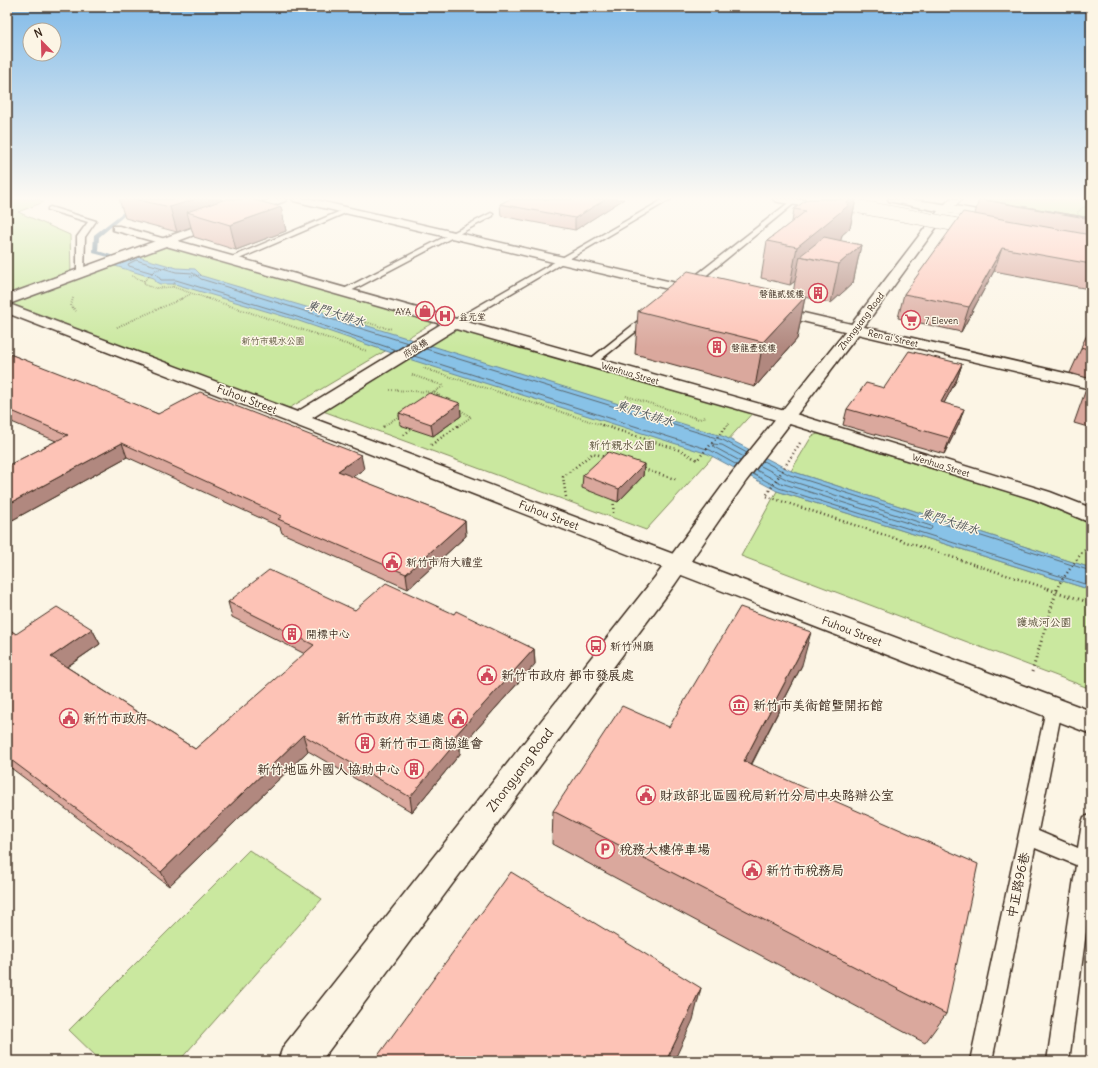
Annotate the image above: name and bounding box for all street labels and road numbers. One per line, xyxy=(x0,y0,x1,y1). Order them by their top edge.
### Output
street label: Zhongyang Road xyxy=(836,290,886,352)
street label: Ren ai Street xyxy=(867,327,919,349)
street label: 府後橋 xyxy=(401,336,429,360)
street label: Wenhua Street xyxy=(600,359,660,387)
street label: Fuhou Street xyxy=(215,381,279,417)
street label: Wenhua Street xyxy=(911,451,971,479)
street label: Fuhou Street xyxy=(517,497,581,533)
street label: Fuhou Street xyxy=(820,613,884,649)
street label: Zhongyang Road xyxy=(483,725,557,815)
street label: 中正路96巷 xyxy=(1003,850,1033,920)

